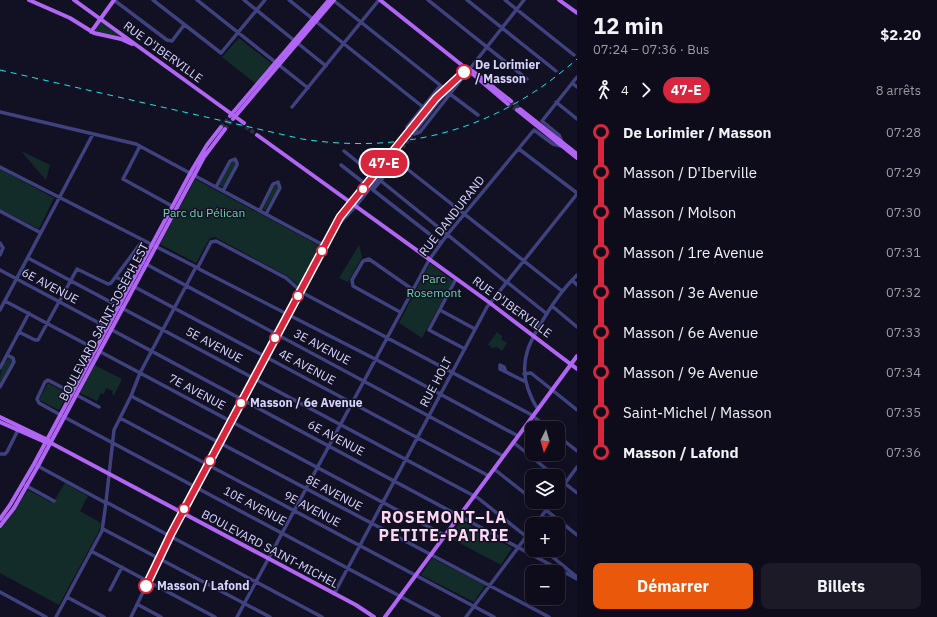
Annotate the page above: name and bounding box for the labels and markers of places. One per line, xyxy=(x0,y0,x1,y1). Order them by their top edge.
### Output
place label: De Lorimier / Masson xyxy=(475,57,540,86)
marker: De Lorimier / Masson xyxy=(456,64,472,80)
unlabelled marker xyxy=(357,183,369,195)
unlabelled marker xyxy=(316,245,328,257)
unlabelled marker xyxy=(292,290,304,302)
unlabelled marker xyxy=(269,332,281,344)
place label: Masson / 6e Avenue xyxy=(250,395,363,410)
marker: Masson / 6e Avenue xyxy=(235,397,247,409)
unlabelled marker xyxy=(204,455,216,467)
unlabelled marker xyxy=(178,503,190,515)
marker: Masson / Lafond xyxy=(138,578,154,594)
place label: Masson / Lafond xyxy=(157,578,250,593)

